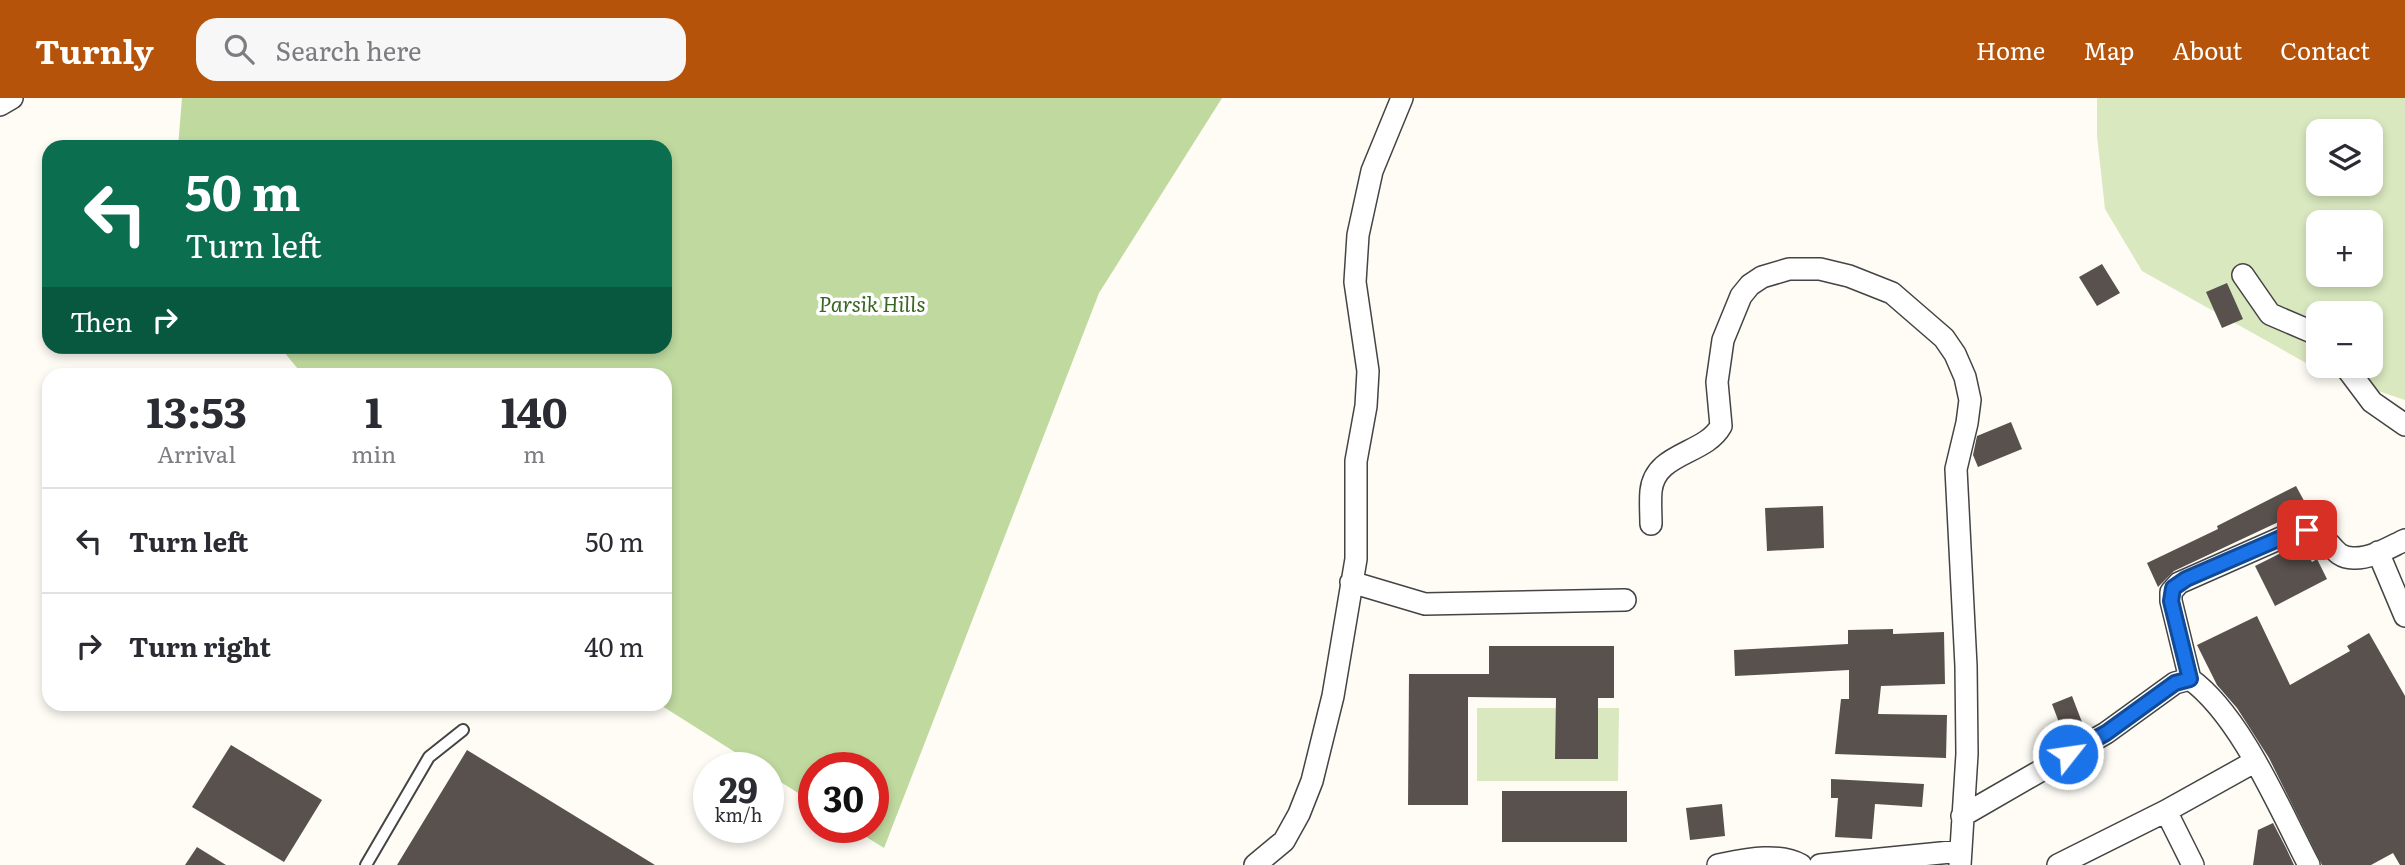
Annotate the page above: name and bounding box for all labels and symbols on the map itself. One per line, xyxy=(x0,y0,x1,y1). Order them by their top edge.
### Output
park label: Parsik Hills xyxy=(819,287,925,318)
pin xyxy=(2277,500,2337,560)
position arrow xyxy=(2031,717,2105,791)
speed limit sign: 30 xyxy=(798,752,889,843)

